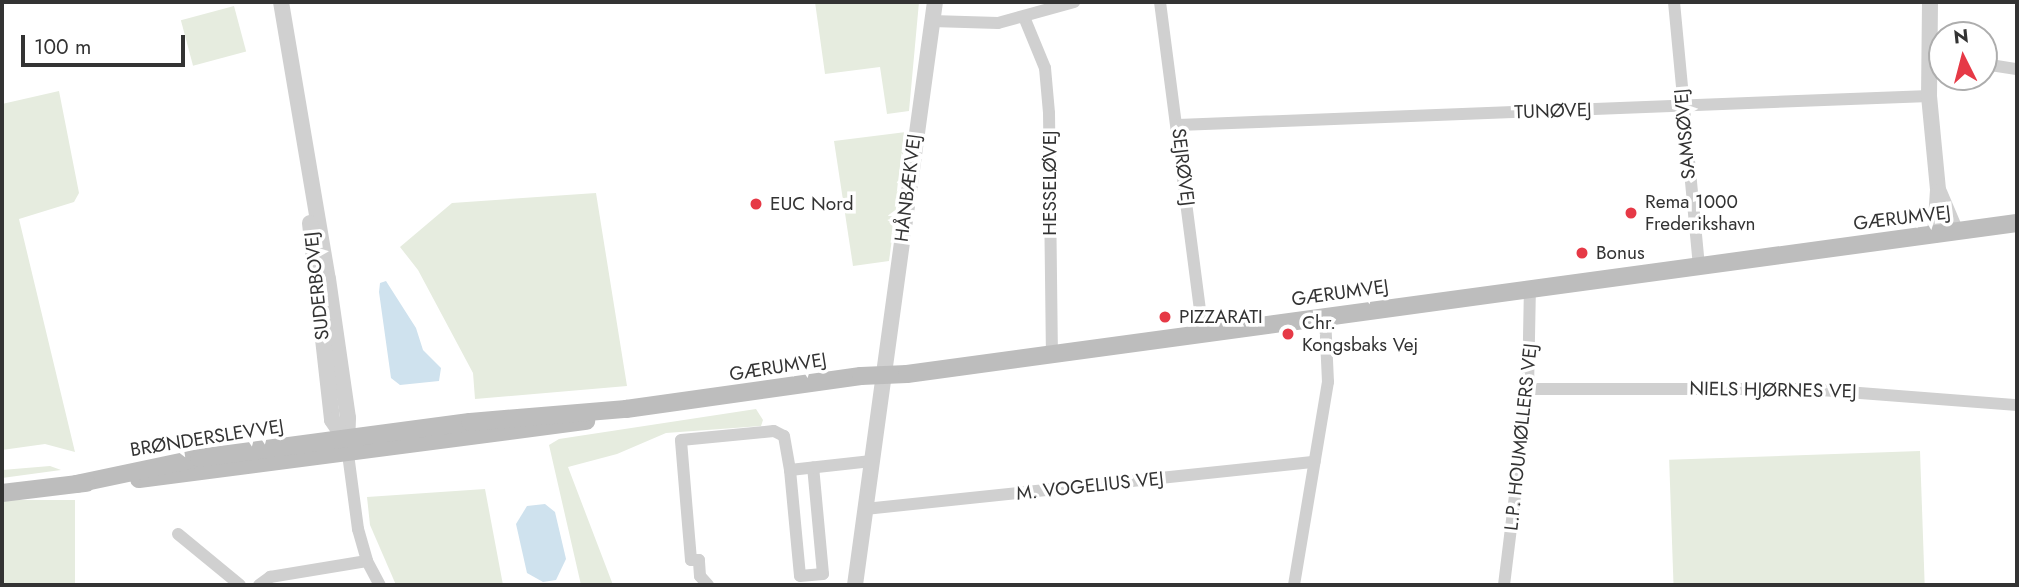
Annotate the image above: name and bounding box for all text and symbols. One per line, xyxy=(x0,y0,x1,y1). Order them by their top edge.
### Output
scale bar xyxy=(24,21,189,65)
north arrow xyxy=(1928,21,1998,91)
text: N xyxy=(1952,22,1970,51)
text: 100 m xyxy=(34,32,91,62)
street label: SAMSØVEJ xyxy=(1670,88,1700,180)
street label: TUNØVEJ xyxy=(1514,98,1592,124)
street label: SEJRØVEJ xyxy=(1167,127,1199,207)
street label: HESSELØVEJ xyxy=(1039,130,1061,236)
street label: HÅNBÆKVEJ xyxy=(890,133,926,243)
place label: Rema 1000 Frederikshavn xyxy=(1645,191,1756,235)
place label: EUC Nord xyxy=(770,193,854,215)
marker: EUC Nord xyxy=(748,196,764,212)
street label: GÆRUMVEJ xyxy=(1852,201,1952,235)
marker: Rema 1000 Frederikshavn xyxy=(1623,205,1639,221)
street label: SUDERBOVEJ xyxy=(300,231,334,341)
place label: Bonus xyxy=(1596,242,1645,264)
marker: Bonus xyxy=(1574,245,1590,261)
street label: GÆRUMVEJ xyxy=(1290,275,1390,311)
place label: PIZZARATI xyxy=(1179,306,1263,328)
marker: PIZZARATI xyxy=(1157,309,1173,325)
place label: Chr. Kongsbaks Vej xyxy=(1302,312,1418,356)
marker: Chr. Kongsbaks Vej xyxy=(1280,326,1296,342)
street label: L.P. HOUMØLLERS VEJ xyxy=(1500,342,1542,532)
street label: GÆRUMVEJ xyxy=(728,348,828,386)
street label: NIELS HJØRNES VEJ xyxy=(1689,377,1857,403)
street label: BRØNDERSLEVVEJ xyxy=(129,415,285,461)
street label: M. VOGELIUS VEJ xyxy=(1015,467,1165,505)

